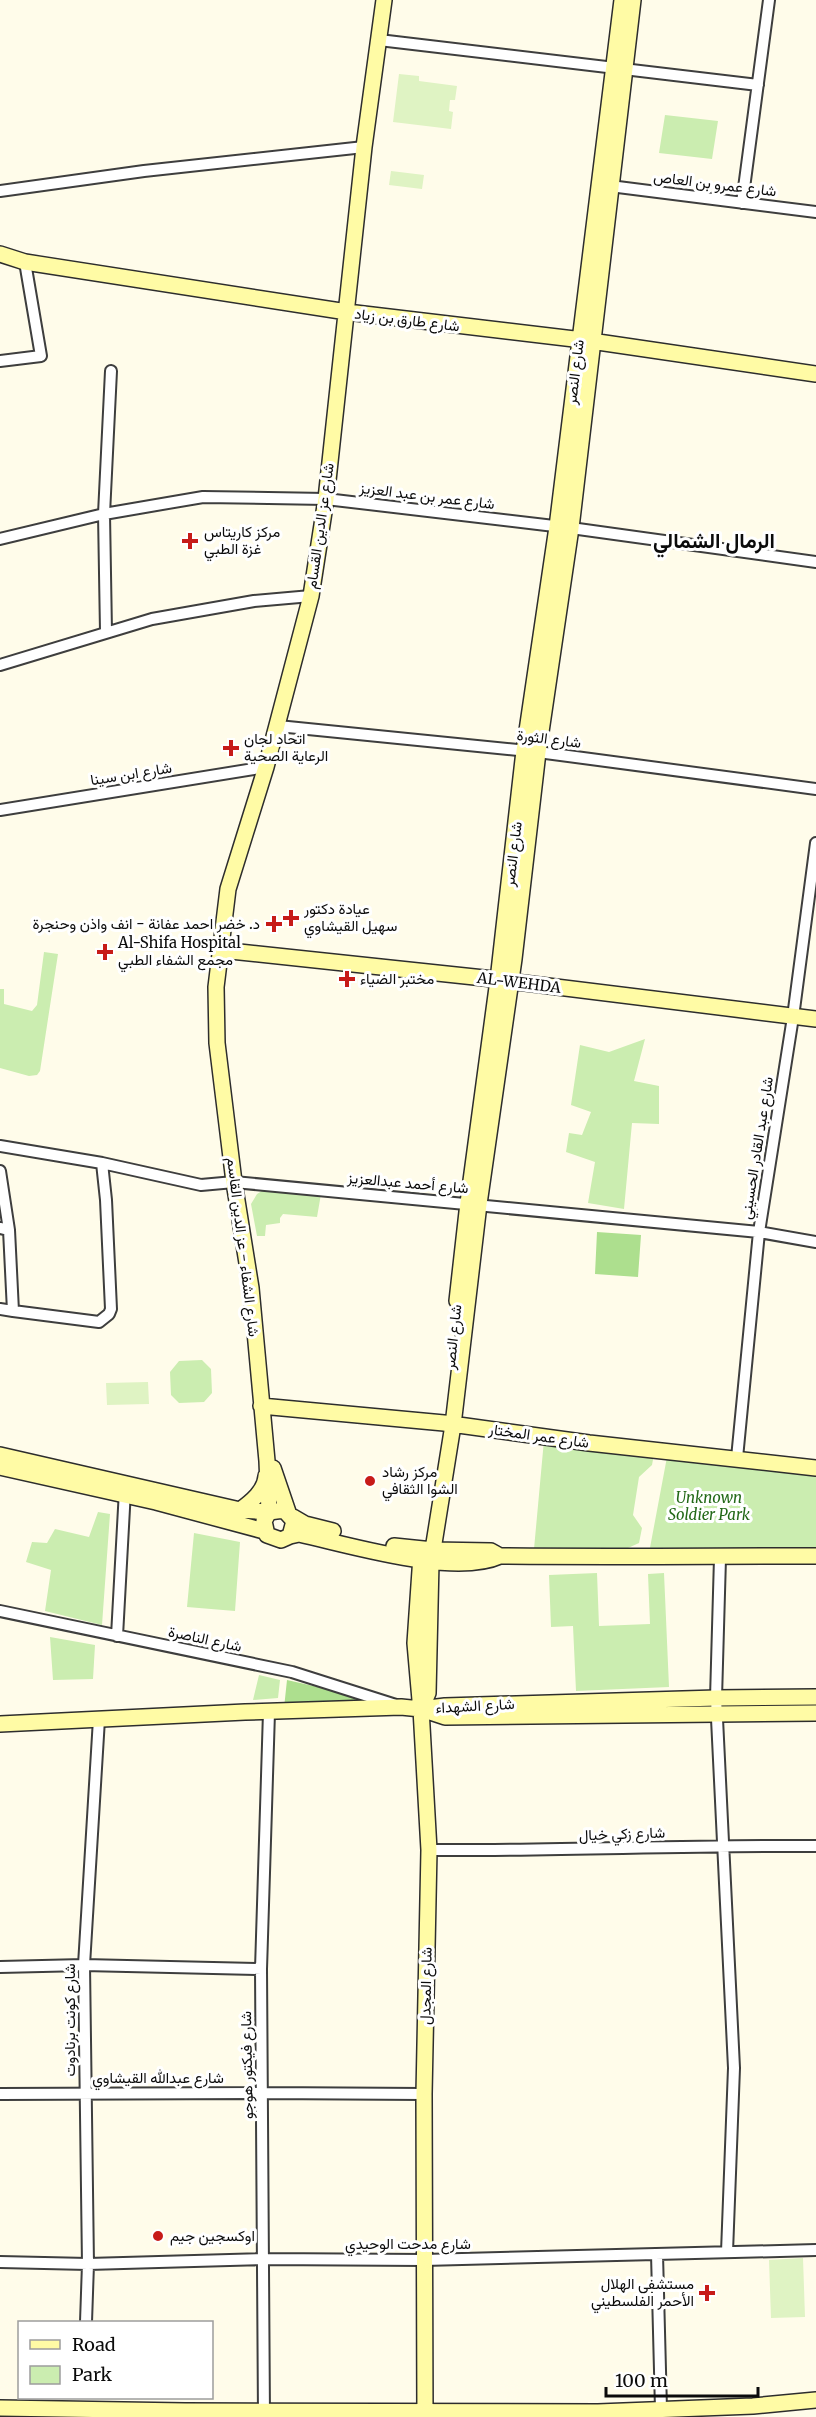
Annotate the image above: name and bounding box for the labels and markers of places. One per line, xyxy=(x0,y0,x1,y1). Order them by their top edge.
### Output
place label: مركز كاريتاس غزة الطبي xyxy=(204,522,280,562)
marker: مركز كاريتاس غزة الطبي xyxy=(181,532,199,550)
place label: اتحاد لجان الرعاية الصحية xyxy=(244,729,328,765)
marker: اتحاد لجان الرعاية الصحية xyxy=(222,739,240,757)
place label: عيادة دكتور سهيل القيشاوي xyxy=(303,899,398,939)
marker: عيادة دكتور سهيل القيشاوي xyxy=(282,909,300,927)
place label: د. خضر احمد عفانة - انف واذن وحنجرة xyxy=(33,914,260,933)
marker: د. خضر احمد عفانة - انف واذن وحنجرة xyxy=(265,915,283,933)
place label: Al-Shifa Hospital مجمع الشفاء الطبي xyxy=(117,933,241,973)
marker: Al-Shifa Hospital مجمع الشفاء الطبي xyxy=(96,943,114,961)
place label: مختبر الضياء xyxy=(360,969,434,988)
marker: مختبر الضياء xyxy=(338,970,356,988)
place label: مركز رشاد الشوا الثقافي xyxy=(382,1462,458,1502)
marker: مركز رشاد الشوا الثقافي xyxy=(363,1474,377,1488)
place label: اوكسجين جيم xyxy=(170,2226,255,2246)
marker: اوكسجين جيم xyxy=(151,2229,165,2243)
place label: مستشفى الهلال الأحمر الفلسطيني xyxy=(591,2274,694,2314)
marker: مستشفى الهلال الأحمر الفلسطيني xyxy=(698,2284,716,2302)

